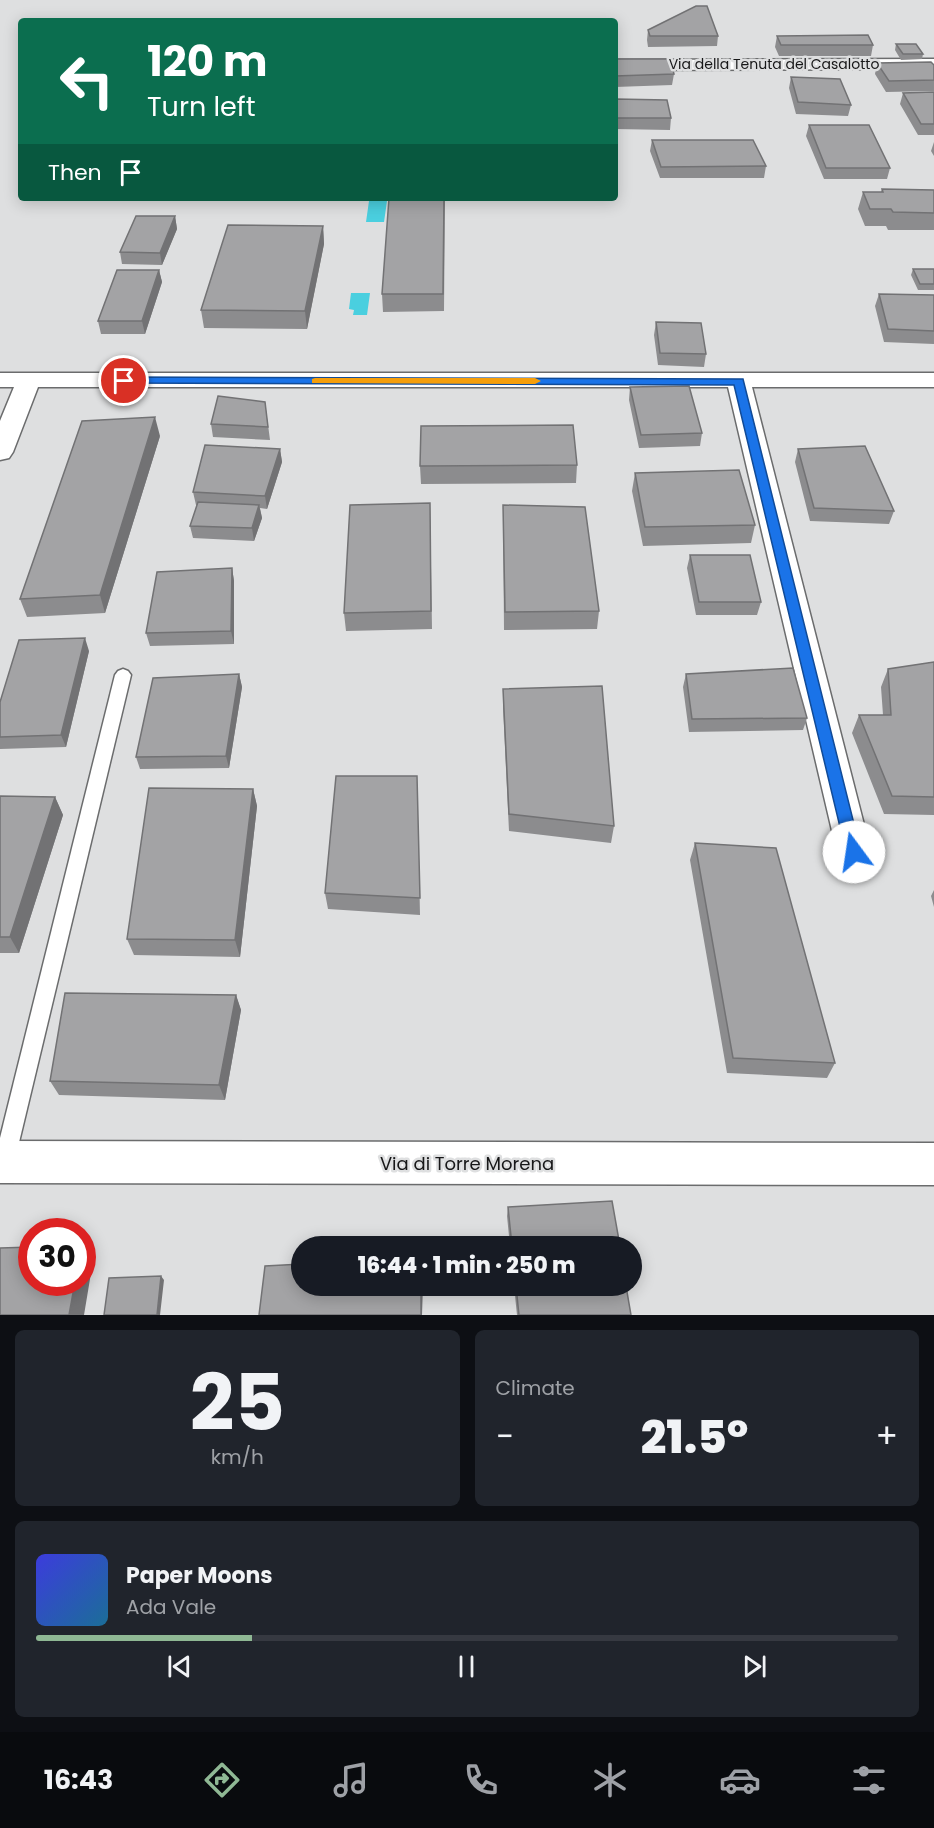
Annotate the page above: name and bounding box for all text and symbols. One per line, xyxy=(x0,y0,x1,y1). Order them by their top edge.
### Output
text: 120 m xyxy=(147,32,268,91)
icon: left xyxy=(48,42,126,120)
street label: Via della Tenuta del Casalotto xyxy=(669,54,879,74)
text: Turn left xyxy=(147,88,256,125)
icon: arrive xyxy=(114,156,147,189)
text: Then xyxy=(48,157,102,188)
pin xyxy=(98,355,149,406)
icon: arrive xyxy=(107,364,140,397)
position arrow xyxy=(822,820,886,884)
street label: Via di Torre Morena xyxy=(380,1151,554,1176)
speed limit sign: 30 xyxy=(18,1218,96,1296)
text: 16:44 · 1 min · 250 m xyxy=(358,1250,575,1281)
text: 25 xyxy=(190,1348,285,1457)
text: Climate xyxy=(496,1374,575,1402)
text: 21.5° xyxy=(641,1406,748,1469)
text: − xyxy=(496,1413,514,1460)
text: + xyxy=(875,1413,898,1460)
text: km/h xyxy=(211,1443,264,1471)
text: Paper Moons xyxy=(126,1560,273,1591)
text: Ada Vale xyxy=(126,1593,216,1621)
icon: previous xyxy=(163,1650,196,1683)
icon: pause xyxy=(450,1650,483,1683)
icon: next xyxy=(738,1650,771,1683)
icon: directions xyxy=(201,1759,243,1801)
icon: music xyxy=(330,1759,372,1801)
icon: phone xyxy=(460,1759,502,1801)
icon: climate xyxy=(589,1759,631,1801)
icon: car xyxy=(719,1759,761,1801)
icon: filters xyxy=(848,1759,890,1801)
text: 16:43 xyxy=(44,1761,113,1798)

